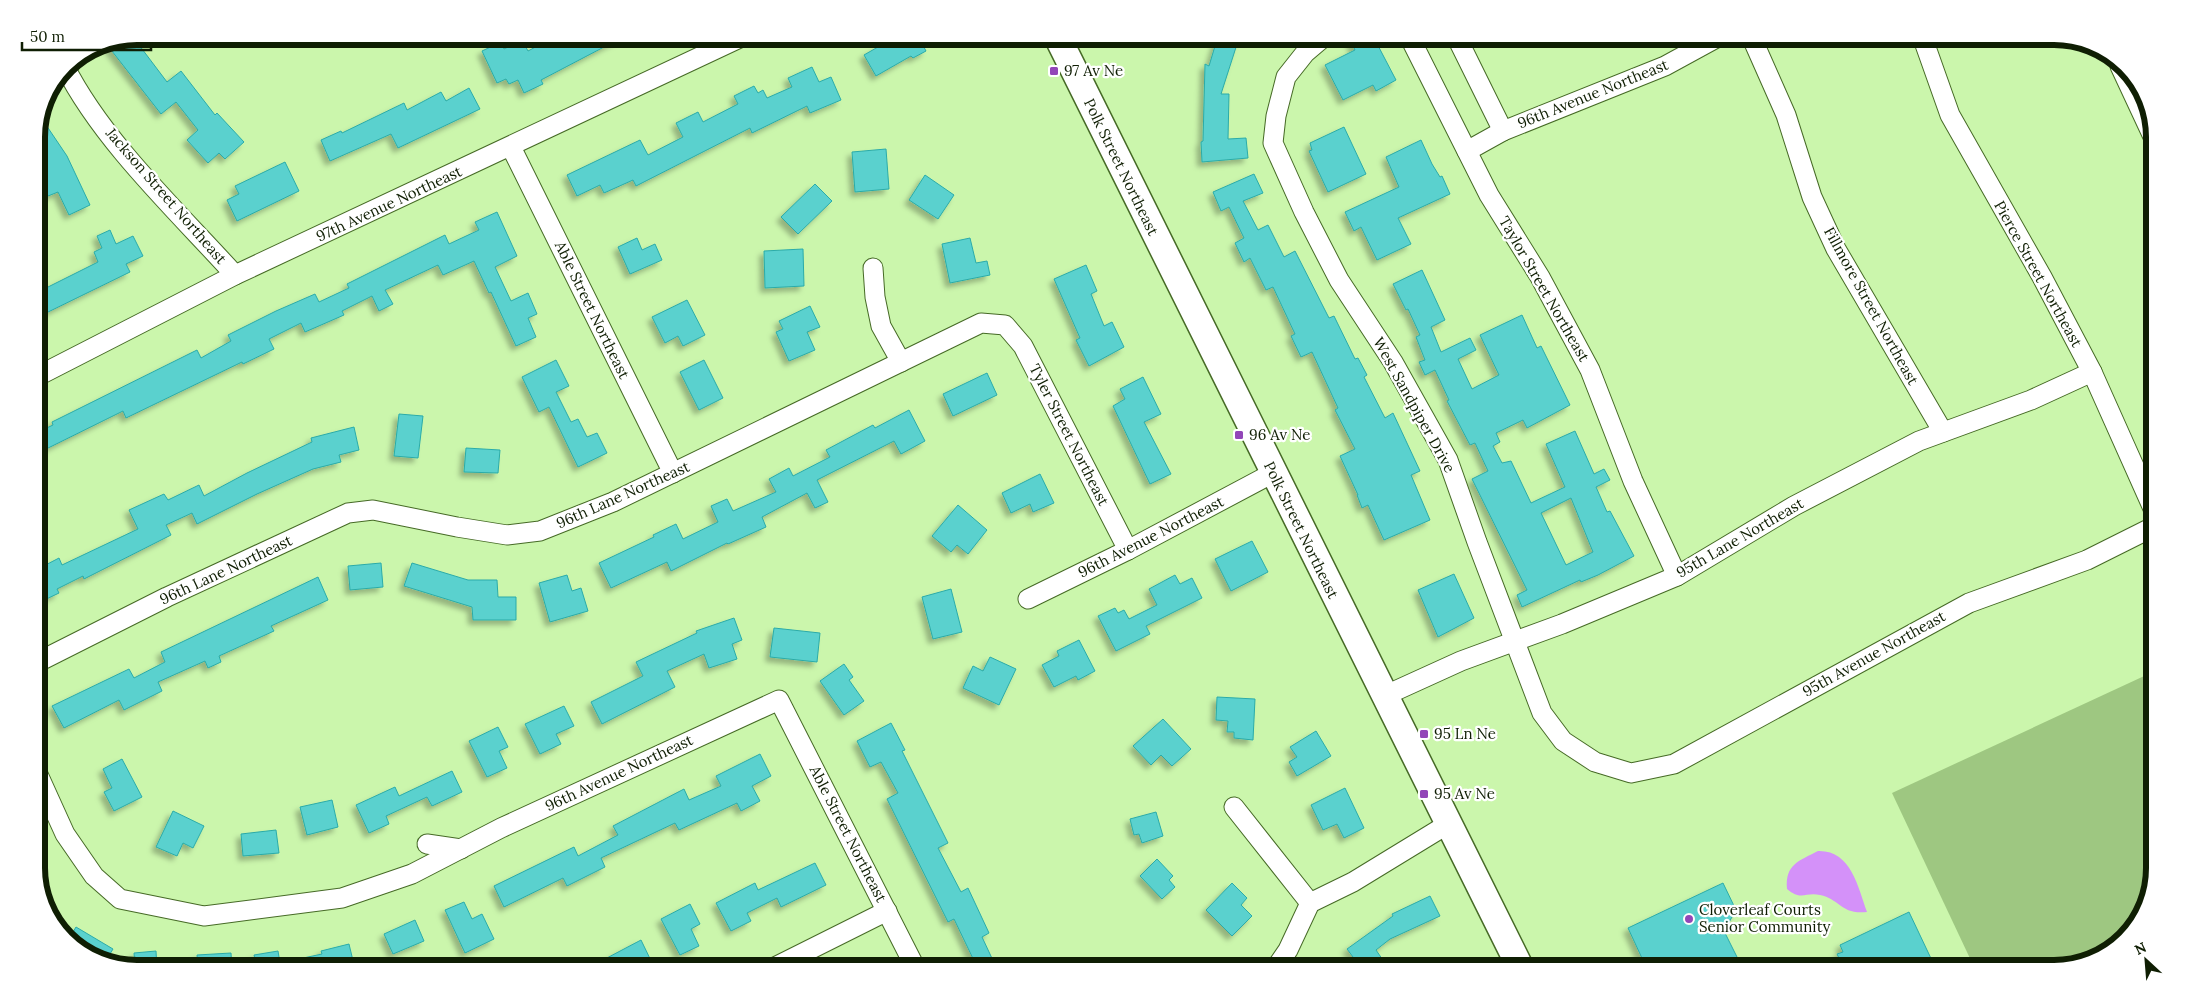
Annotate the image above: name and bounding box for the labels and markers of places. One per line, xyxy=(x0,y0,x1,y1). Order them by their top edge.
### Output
place label: 97 Av Ne xyxy=(1064,61,1123,80)
marker: 97 Av Ne xyxy=(1048,65,1060,77)
place label: 96 Av Ne xyxy=(1249,425,1310,444)
marker: 96 Av Ne xyxy=(1233,429,1245,441)
place label: 95 Ln Ne xyxy=(1434,724,1496,743)
marker: 95 Ln Ne xyxy=(1418,728,1430,740)
place label: 95 Av Ne xyxy=(1434,784,1495,803)
marker: 95 Av Ne xyxy=(1418,788,1430,800)
place label: Cloverleaf Courts Senior Community xyxy=(1699,900,1831,936)
marker: Cloverleaf Courts Senior Community xyxy=(1683,913,1695,925)

